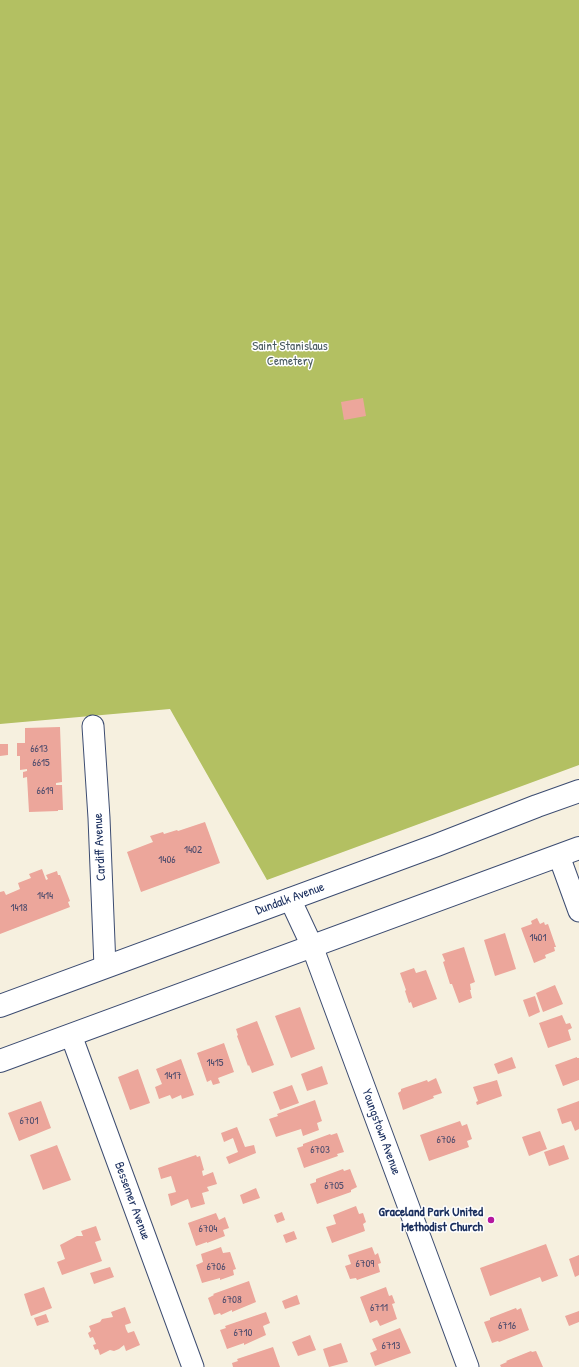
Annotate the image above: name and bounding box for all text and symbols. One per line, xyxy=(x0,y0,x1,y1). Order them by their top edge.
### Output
park label: Saint Stanislaus Cemetery xyxy=(252,339,328,370)
house number: 6613 xyxy=(30,742,48,756)
house number: 6615 xyxy=(32,756,50,770)
house number: 6619 xyxy=(37,784,53,798)
street label: Cardiff Avenue xyxy=(90,813,110,881)
house number: 1402 xyxy=(184,843,202,857)
house number: 1406 xyxy=(158,853,176,867)
street label: Dundalk Avenue xyxy=(253,879,327,919)
house number: 1414 xyxy=(37,889,53,903)
house number: 1418 xyxy=(11,901,27,915)
house number: 1401 xyxy=(529,931,547,945)
house number: 1415 xyxy=(207,1056,223,1070)
house number: 1417 xyxy=(164,1069,182,1083)
street label: Youngstown Avenue xyxy=(358,1087,404,1177)
house number: 6701 xyxy=(20,1114,38,1128)
house number: 6706 xyxy=(436,1133,456,1147)
house number: 6703 xyxy=(310,1143,330,1157)
street label: Bessemer Avenue xyxy=(111,1160,153,1242)
house number: 6705 xyxy=(324,1179,344,1193)
place label: Graceland Park United Methodist Church xyxy=(379,1205,483,1236)
marker: Graceland Park United Methodist Church xyxy=(486,1215,496,1225)
house number: 6704 xyxy=(199,1222,217,1236)
house number: 6709 xyxy=(356,1257,374,1271)
house number: 6706 xyxy=(206,1260,226,1274)
house number: 6708 xyxy=(222,1293,242,1307)
house number: 6711 xyxy=(370,1301,388,1315)
house number: 6716 xyxy=(498,1319,516,1333)
house number: 6710 xyxy=(234,1326,252,1340)
house number: 6713 xyxy=(382,1339,400,1353)

